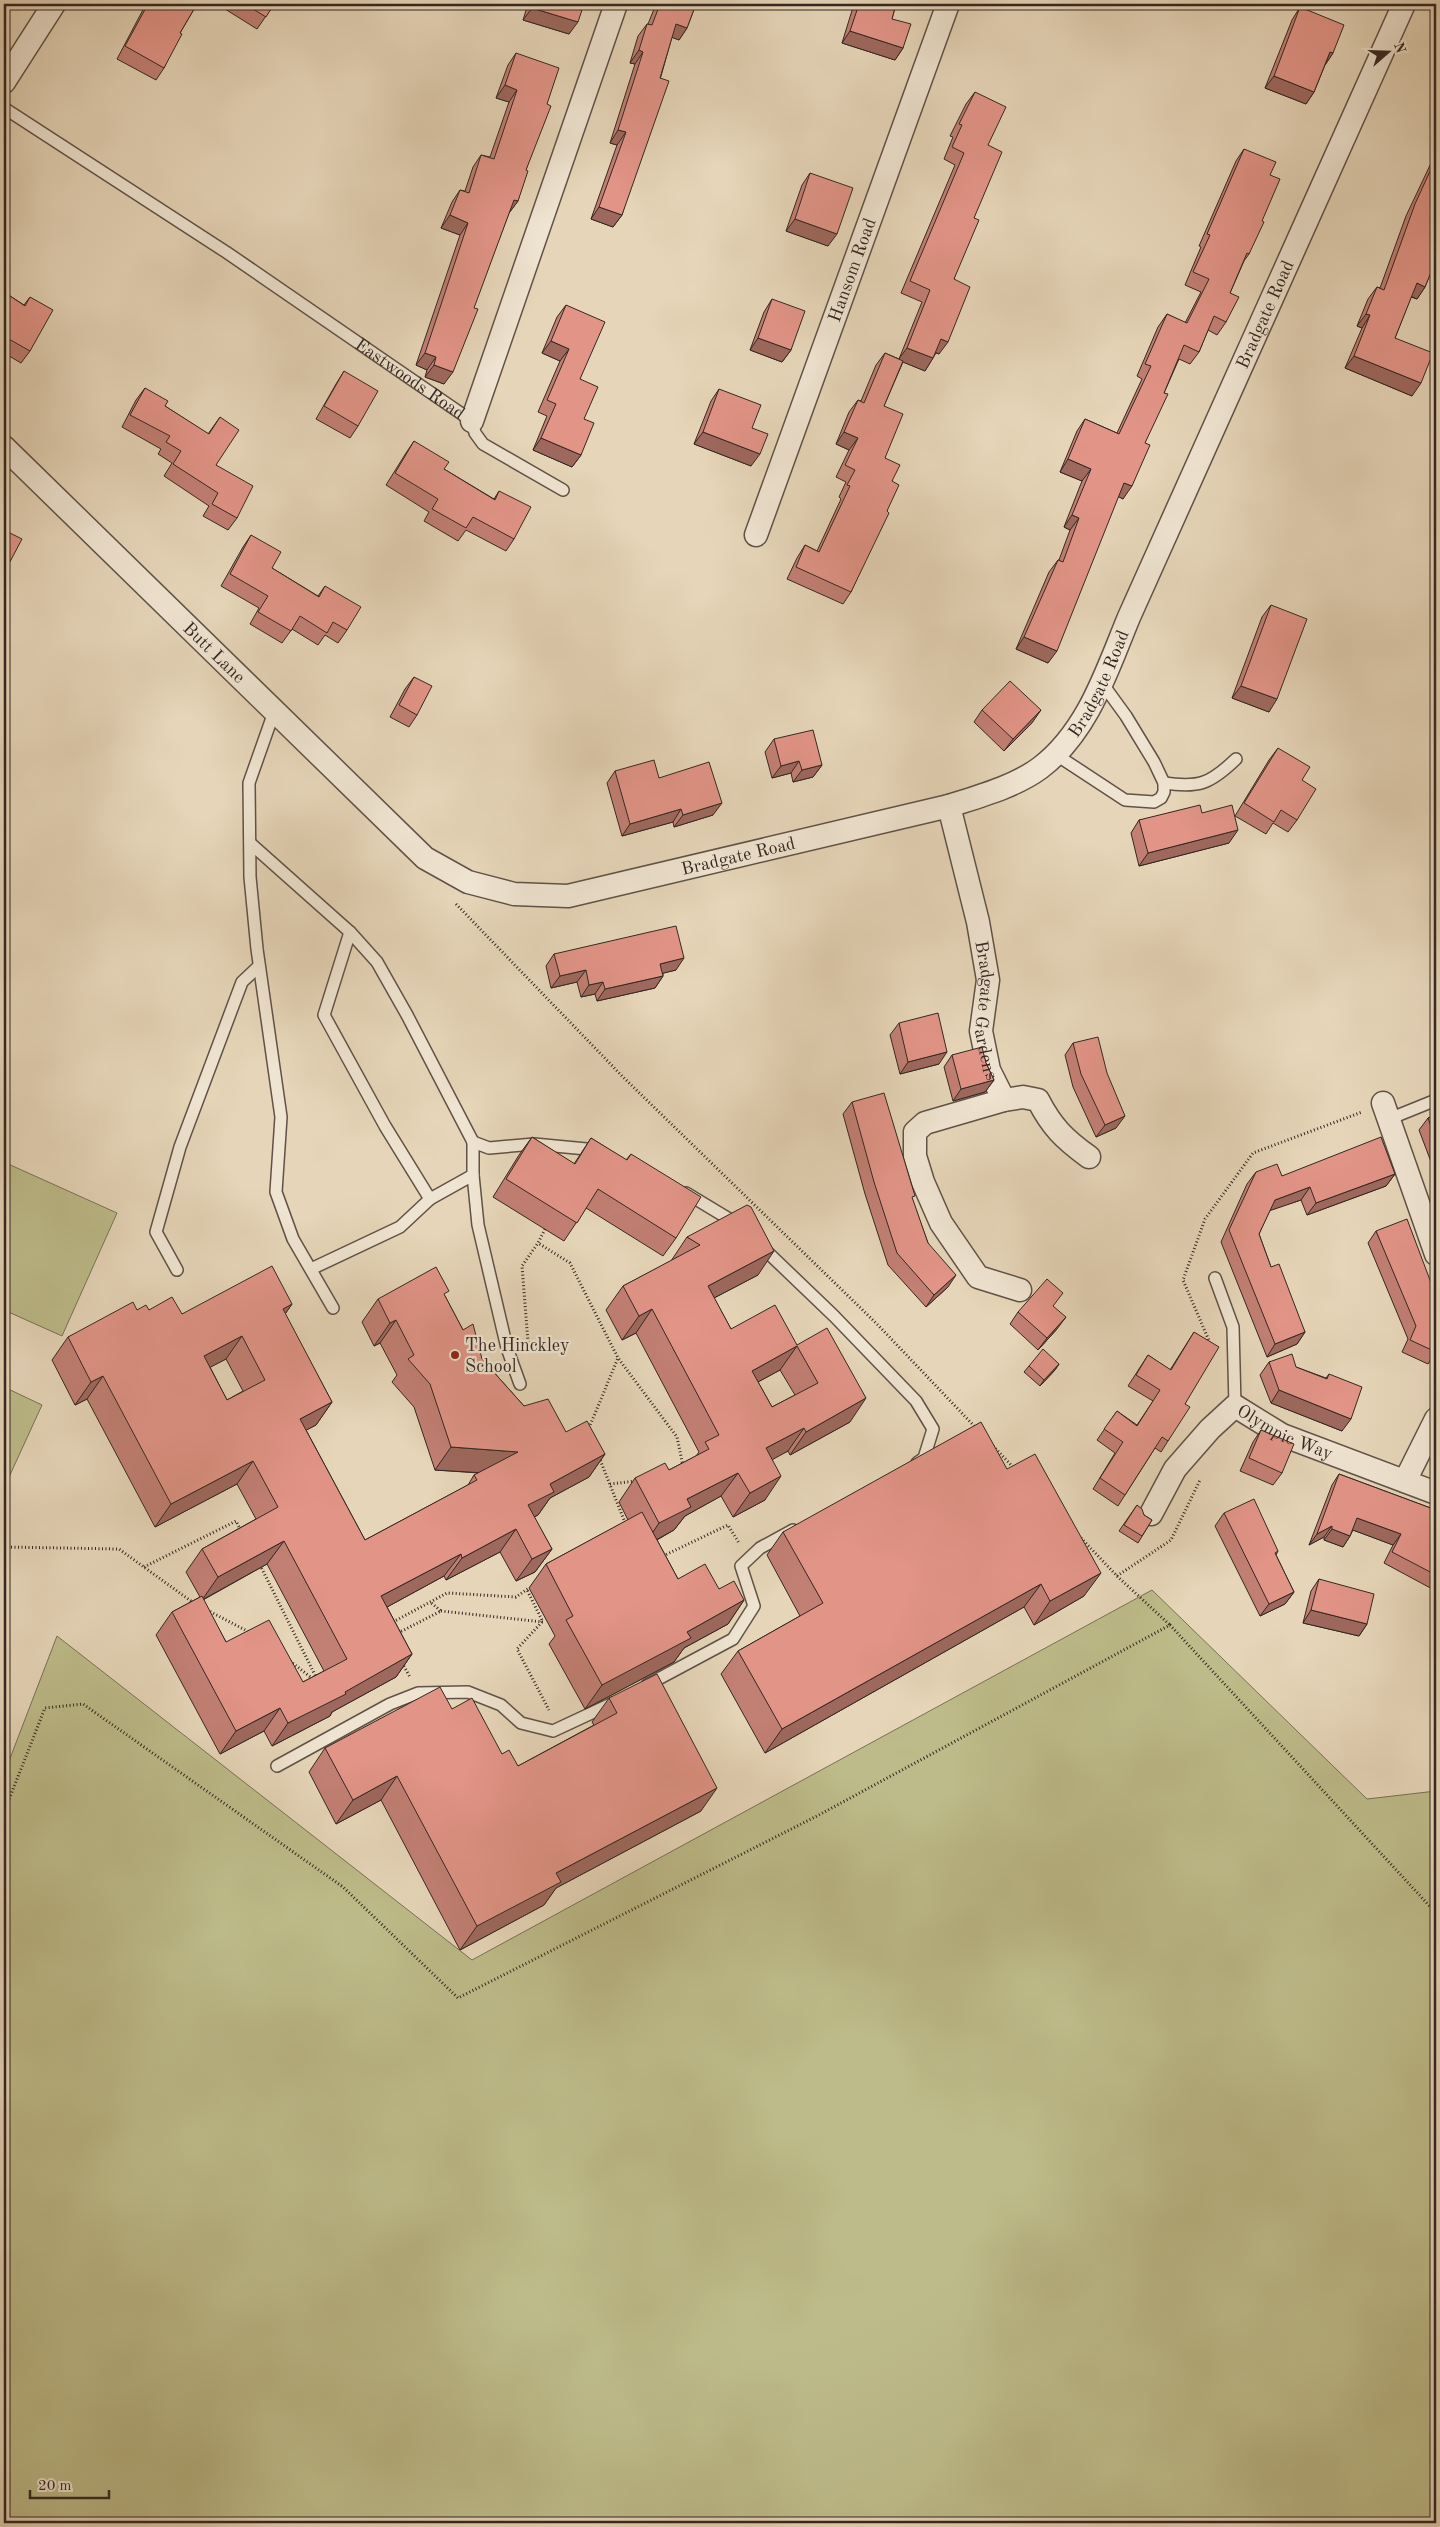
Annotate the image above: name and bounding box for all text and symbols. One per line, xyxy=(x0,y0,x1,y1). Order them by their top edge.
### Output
north arrow xyxy=(1362,28,1412,78)
text: N xyxy=(1391,40,1408,56)
street label: Hansom Road xyxy=(826,216,880,324)
street label: Bradgate Road xyxy=(1234,258,1298,372)
street label: Eastwoods Road xyxy=(351,335,468,423)
street label: Butt Lane xyxy=(179,619,248,687)
street label: Bradgate Road xyxy=(1066,628,1133,741)
street label: Bradgate Road xyxy=(680,835,797,879)
street label: Bradgate Gardens xyxy=(971,939,1001,1083)
place label: The Hinckley School xyxy=(465,1337,570,1376)
marker: The Hinckley School xyxy=(449,1349,461,1361)
street label: Olympic Way xyxy=(1234,1402,1336,1463)
scale bar xyxy=(30,2467,109,2499)
text: 20 m xyxy=(38,2479,72,2494)

